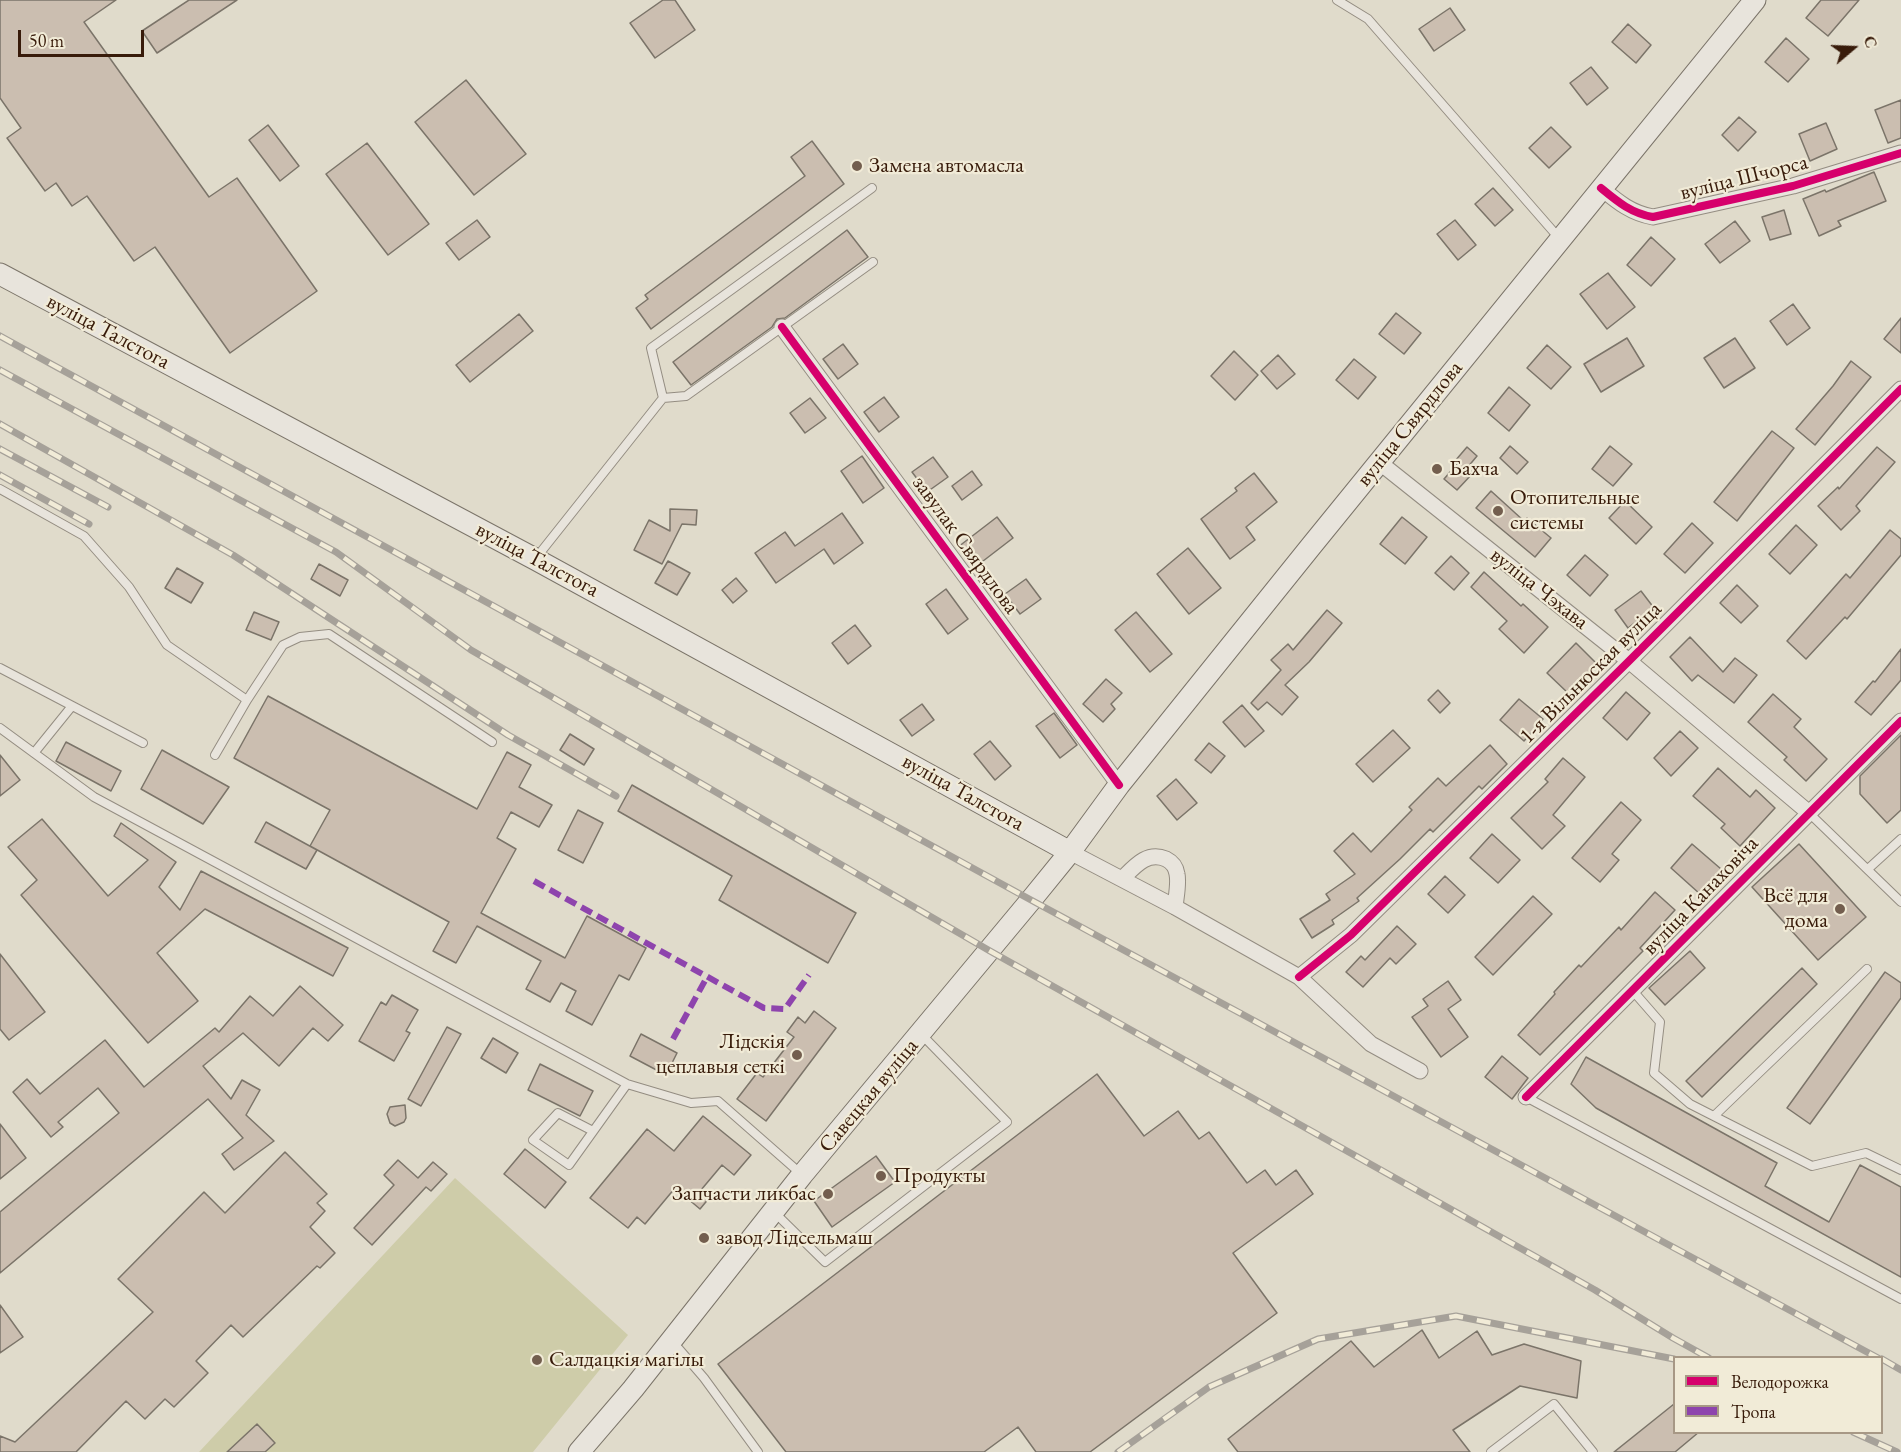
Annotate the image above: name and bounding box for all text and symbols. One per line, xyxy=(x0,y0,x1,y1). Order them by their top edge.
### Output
scale bar xyxy=(21,18,147,56)
north arrow xyxy=(1823,18,1883,78)
text: 50 m xyxy=(29,29,64,52)
text: С xyxy=(1859,33,1882,51)
street label: вуліца Шчорса xyxy=(1677,149,1811,207)
place label: Замена автомасла xyxy=(869,153,1024,179)
marker: Замена автомасла xyxy=(850,159,864,173)
street label: вуліца Талстога xyxy=(42,288,174,376)
street label: вуліца Свярдлова xyxy=(1351,356,1469,492)
place label: Бахча xyxy=(1449,456,1499,482)
marker: Бахча xyxy=(1430,462,1444,476)
street label: завулак Свярдлова xyxy=(906,471,1024,619)
place label: Отопительные системы xyxy=(1510,485,1640,536)
marker: Отопительные системы xyxy=(1491,504,1505,518)
street label: вуліца Талстога xyxy=(471,516,603,604)
street label: вуліца Чэхава xyxy=(1485,542,1593,636)
street label: 1-я Вільнюская вуліца xyxy=(1514,596,1668,750)
street label: вуліца Талстога xyxy=(897,749,1029,837)
street label: вуліца Канаховіча xyxy=(1638,831,1764,961)
place label: Всё для дома xyxy=(1763,883,1828,934)
marker: Всё для дома xyxy=(1833,902,1847,916)
place label: Лідскія цеплавыя сеткі xyxy=(656,1029,785,1080)
street label: Савецкая вуліца xyxy=(814,1034,924,1158)
marker: Лідскія цеплавыя сеткі xyxy=(790,1048,804,1062)
place label: Продукты xyxy=(893,1163,986,1189)
marker: Продукты xyxy=(874,1169,888,1183)
place label: Запчасти ликбас xyxy=(672,1181,816,1207)
marker: Запчасти ликбас xyxy=(821,1187,835,1201)
place label: завод Лідсельмаш xyxy=(716,1225,873,1251)
marker: завод Лідсельмаш xyxy=(697,1231,711,1245)
place label: Салдацкія магілы xyxy=(549,1347,704,1373)
marker: Салдацкія магілы xyxy=(530,1353,544,1367)
legend xyxy=(1673,1356,1883,1434)
text: Велодорожка xyxy=(1731,1370,1829,1393)
text: Тропа xyxy=(1731,1400,1776,1423)

